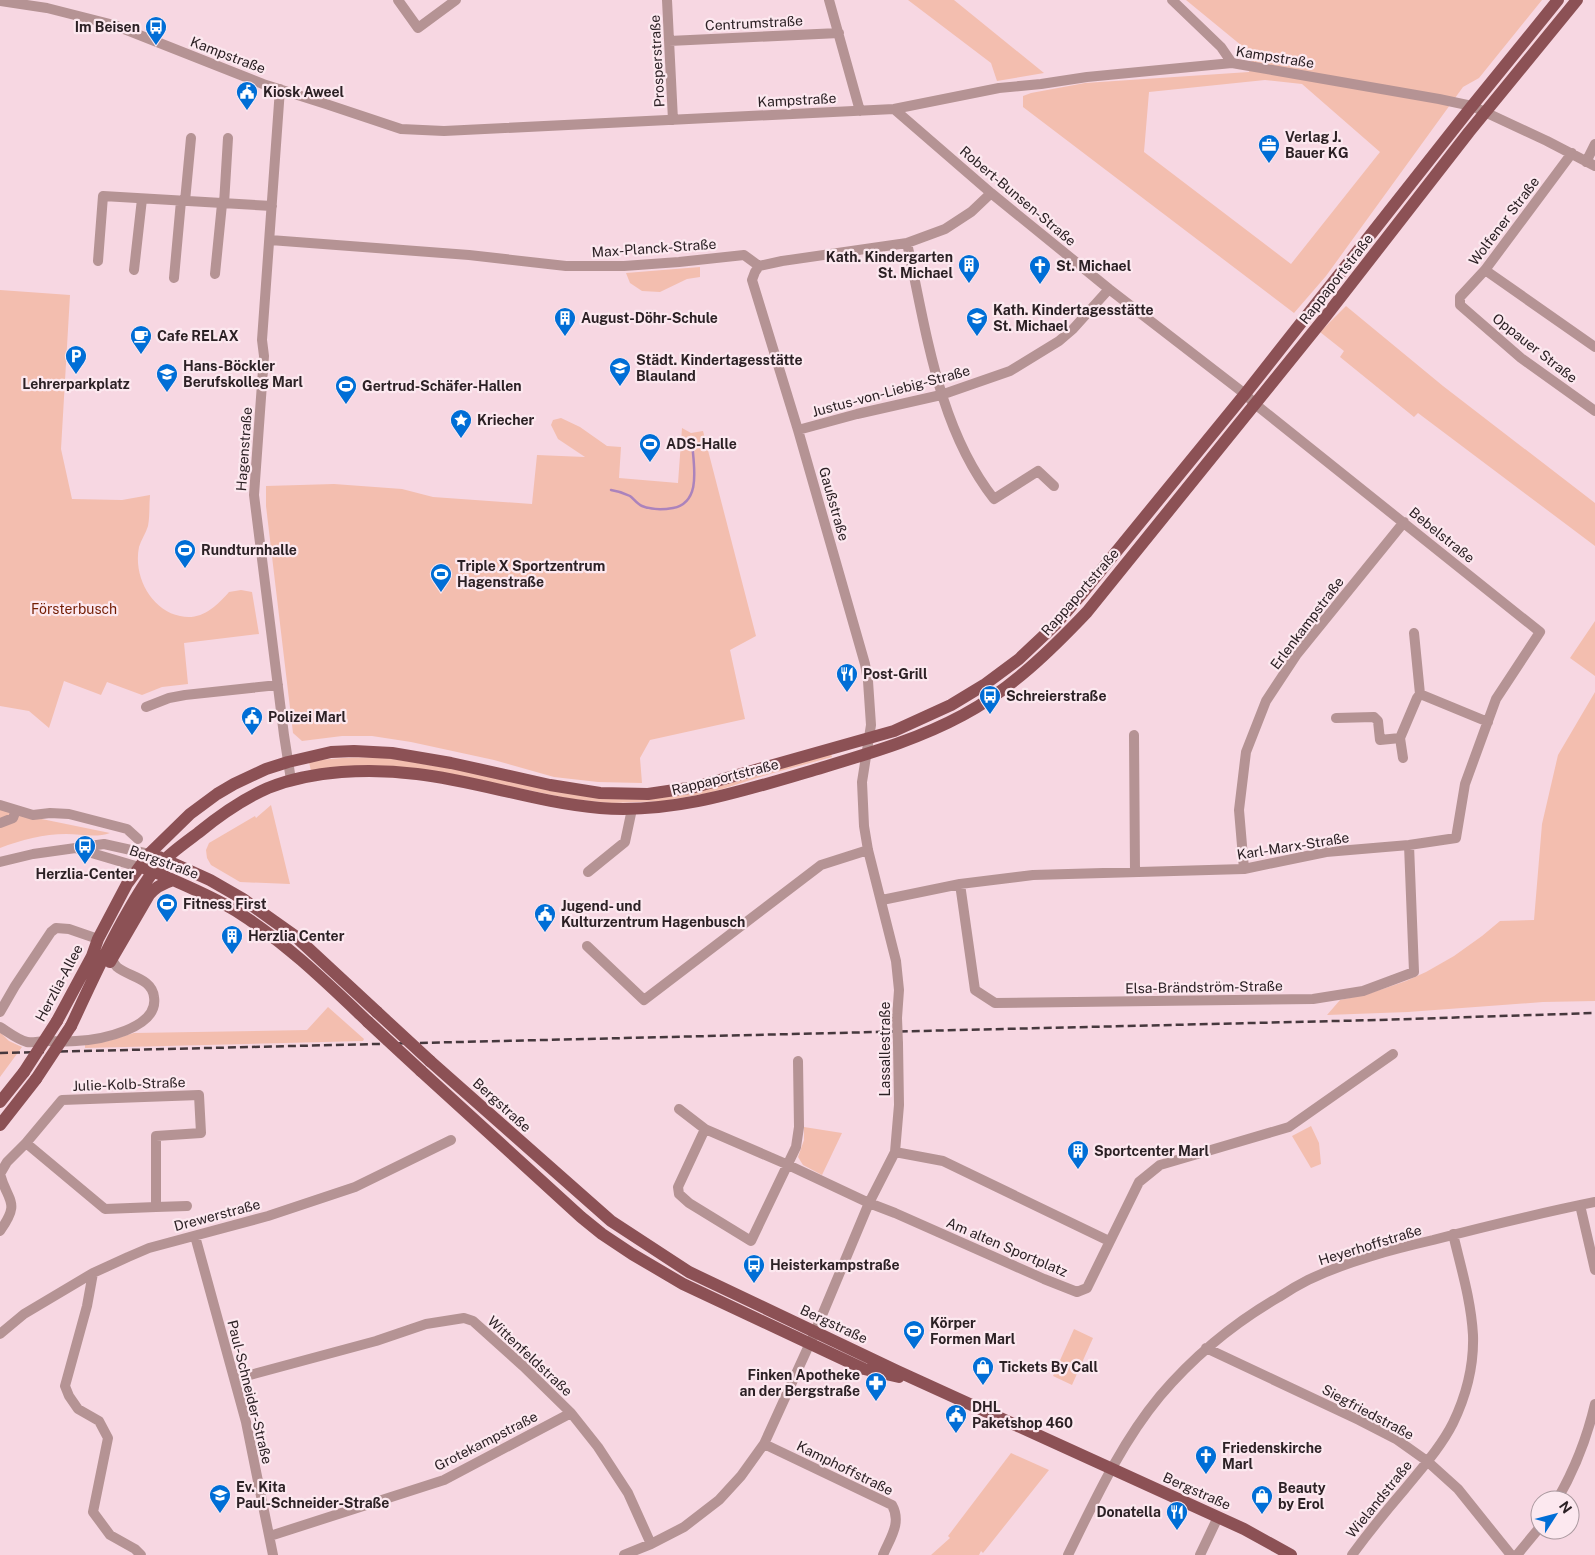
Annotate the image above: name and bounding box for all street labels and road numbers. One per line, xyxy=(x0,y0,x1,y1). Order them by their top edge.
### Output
street label: Centrumstraße xyxy=(705,12,803,34)
street label: Prosperstraße xyxy=(647,14,667,108)
street label: Kampstraße xyxy=(188,33,268,77)
street label: Kampstraße xyxy=(1235,43,1315,71)
street label: Kampstraße xyxy=(757,90,837,110)
street label: Robert-Bunsen-Straße xyxy=(957,143,1079,249)
street label: Wolfener Straße xyxy=(1466,174,1542,268)
street label: Rappaportstraße xyxy=(1296,231,1376,327)
street label: Max-Planck-Straße xyxy=(591,236,717,260)
street label: Oppauer Straße xyxy=(1489,310,1581,386)
street label: Justus-von-Liebig-Straße xyxy=(810,362,972,420)
street label: Hagenstraße xyxy=(233,406,255,492)
street label: Gaußstraße xyxy=(816,465,852,543)
street label: Bebelstraße xyxy=(1406,504,1478,566)
street label: Rappaportstraße xyxy=(1038,545,1122,639)
street label: Erlenkampstraße xyxy=(1267,574,1347,672)
street label: Rappaportstraße xyxy=(670,756,780,798)
street label: Karl-Marx-Straße xyxy=(1236,829,1350,863)
street label: Bergstraße xyxy=(127,842,201,882)
street label: Herzlia-Allee xyxy=(32,942,86,1024)
street label: Elsa-Brändström-Straße xyxy=(1125,978,1283,996)
street label: Lassallestraße xyxy=(877,1002,893,1096)
street label: Julie-Kolb-Straße xyxy=(72,1074,186,1094)
street label: Bergstraße xyxy=(470,1075,534,1135)
street label: Drewerstraße xyxy=(172,1196,262,1234)
street label: Am alten Sportplatz xyxy=(944,1214,1070,1280)
street label: Heyerhoffstraße xyxy=(1316,1222,1424,1268)
street label: Bergstraße xyxy=(798,1301,870,1347)
street label: Wittenfeldstraße xyxy=(484,1313,576,1399)
street label: Paul-Schneider-Straße xyxy=(224,1318,276,1466)
street label: Siegfriedstraße xyxy=(1319,1381,1417,1443)
street label: Grotekampstraße xyxy=(432,1408,540,1474)
street label: Kamphoffstraße xyxy=(794,1438,896,1498)
street label: Wielandstraße xyxy=(1343,1457,1415,1541)
street label: Bergstraße xyxy=(1161,1469,1233,1513)

